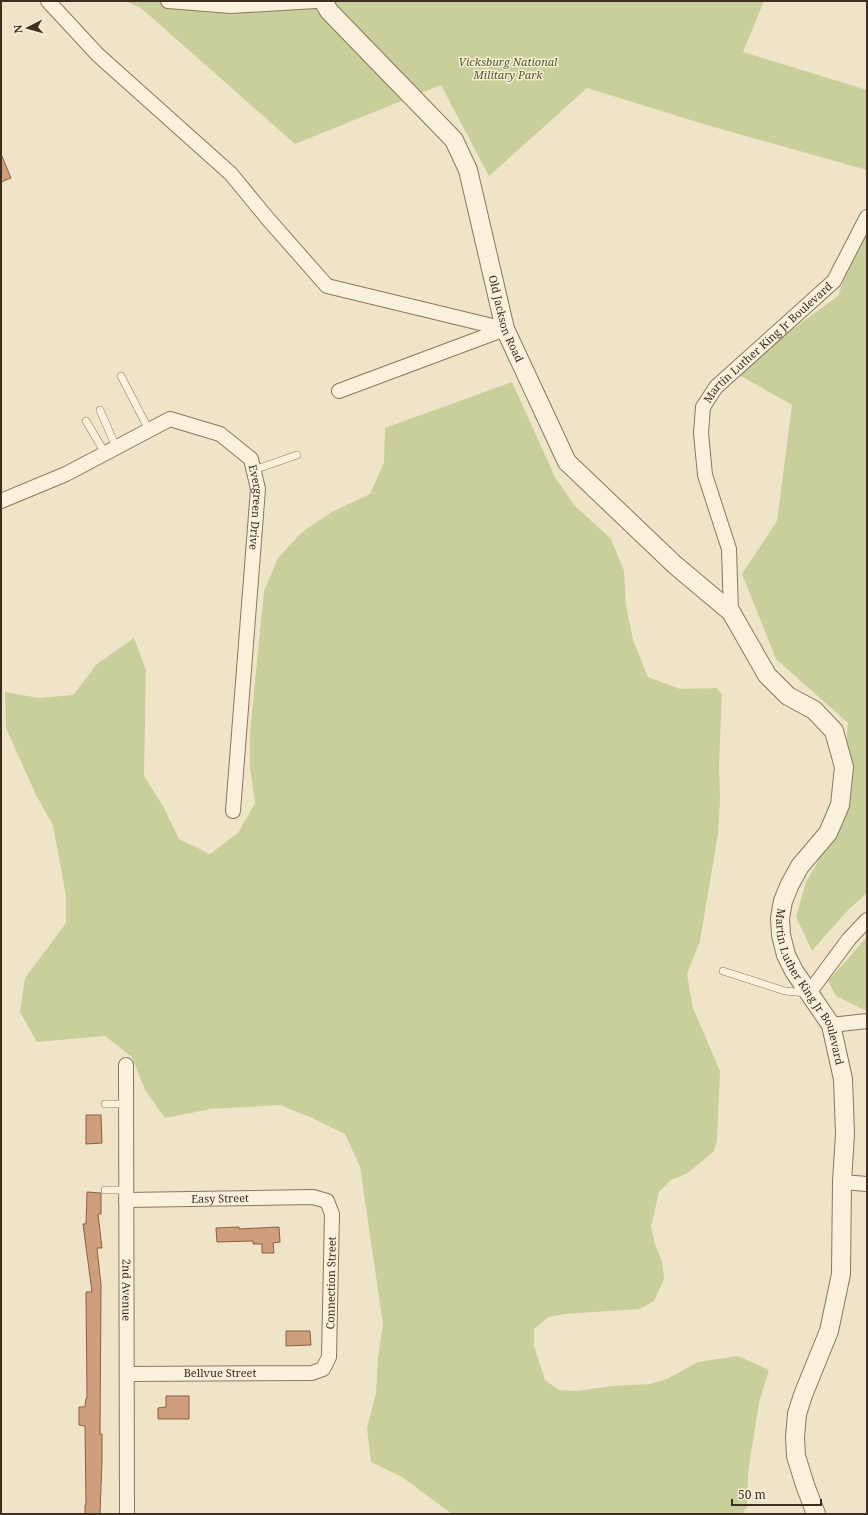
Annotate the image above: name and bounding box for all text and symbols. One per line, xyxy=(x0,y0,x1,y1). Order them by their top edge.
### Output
north arrow xyxy=(8,8,48,48)
text: N xyxy=(10,24,25,34)
park label: Vicksburg National Military Park xyxy=(459,54,558,82)
street label: Old Jackson Road xyxy=(486,273,528,365)
street label: Martin Luther King Jr Boulevard xyxy=(700,278,835,406)
street label: Evergreen Drive xyxy=(246,463,266,551)
street label: Martin Luther King Jr Boulevard xyxy=(773,907,848,1066)
street label: Easy Street xyxy=(191,1190,249,1206)
street label: Connection Street xyxy=(322,1236,339,1330)
street label: 2nd Avenue xyxy=(119,1259,135,1321)
street label: Bellvue Street xyxy=(184,1365,256,1380)
scale bar xyxy=(732,1481,821,1507)
text: 50 m xyxy=(738,1486,766,1503)

